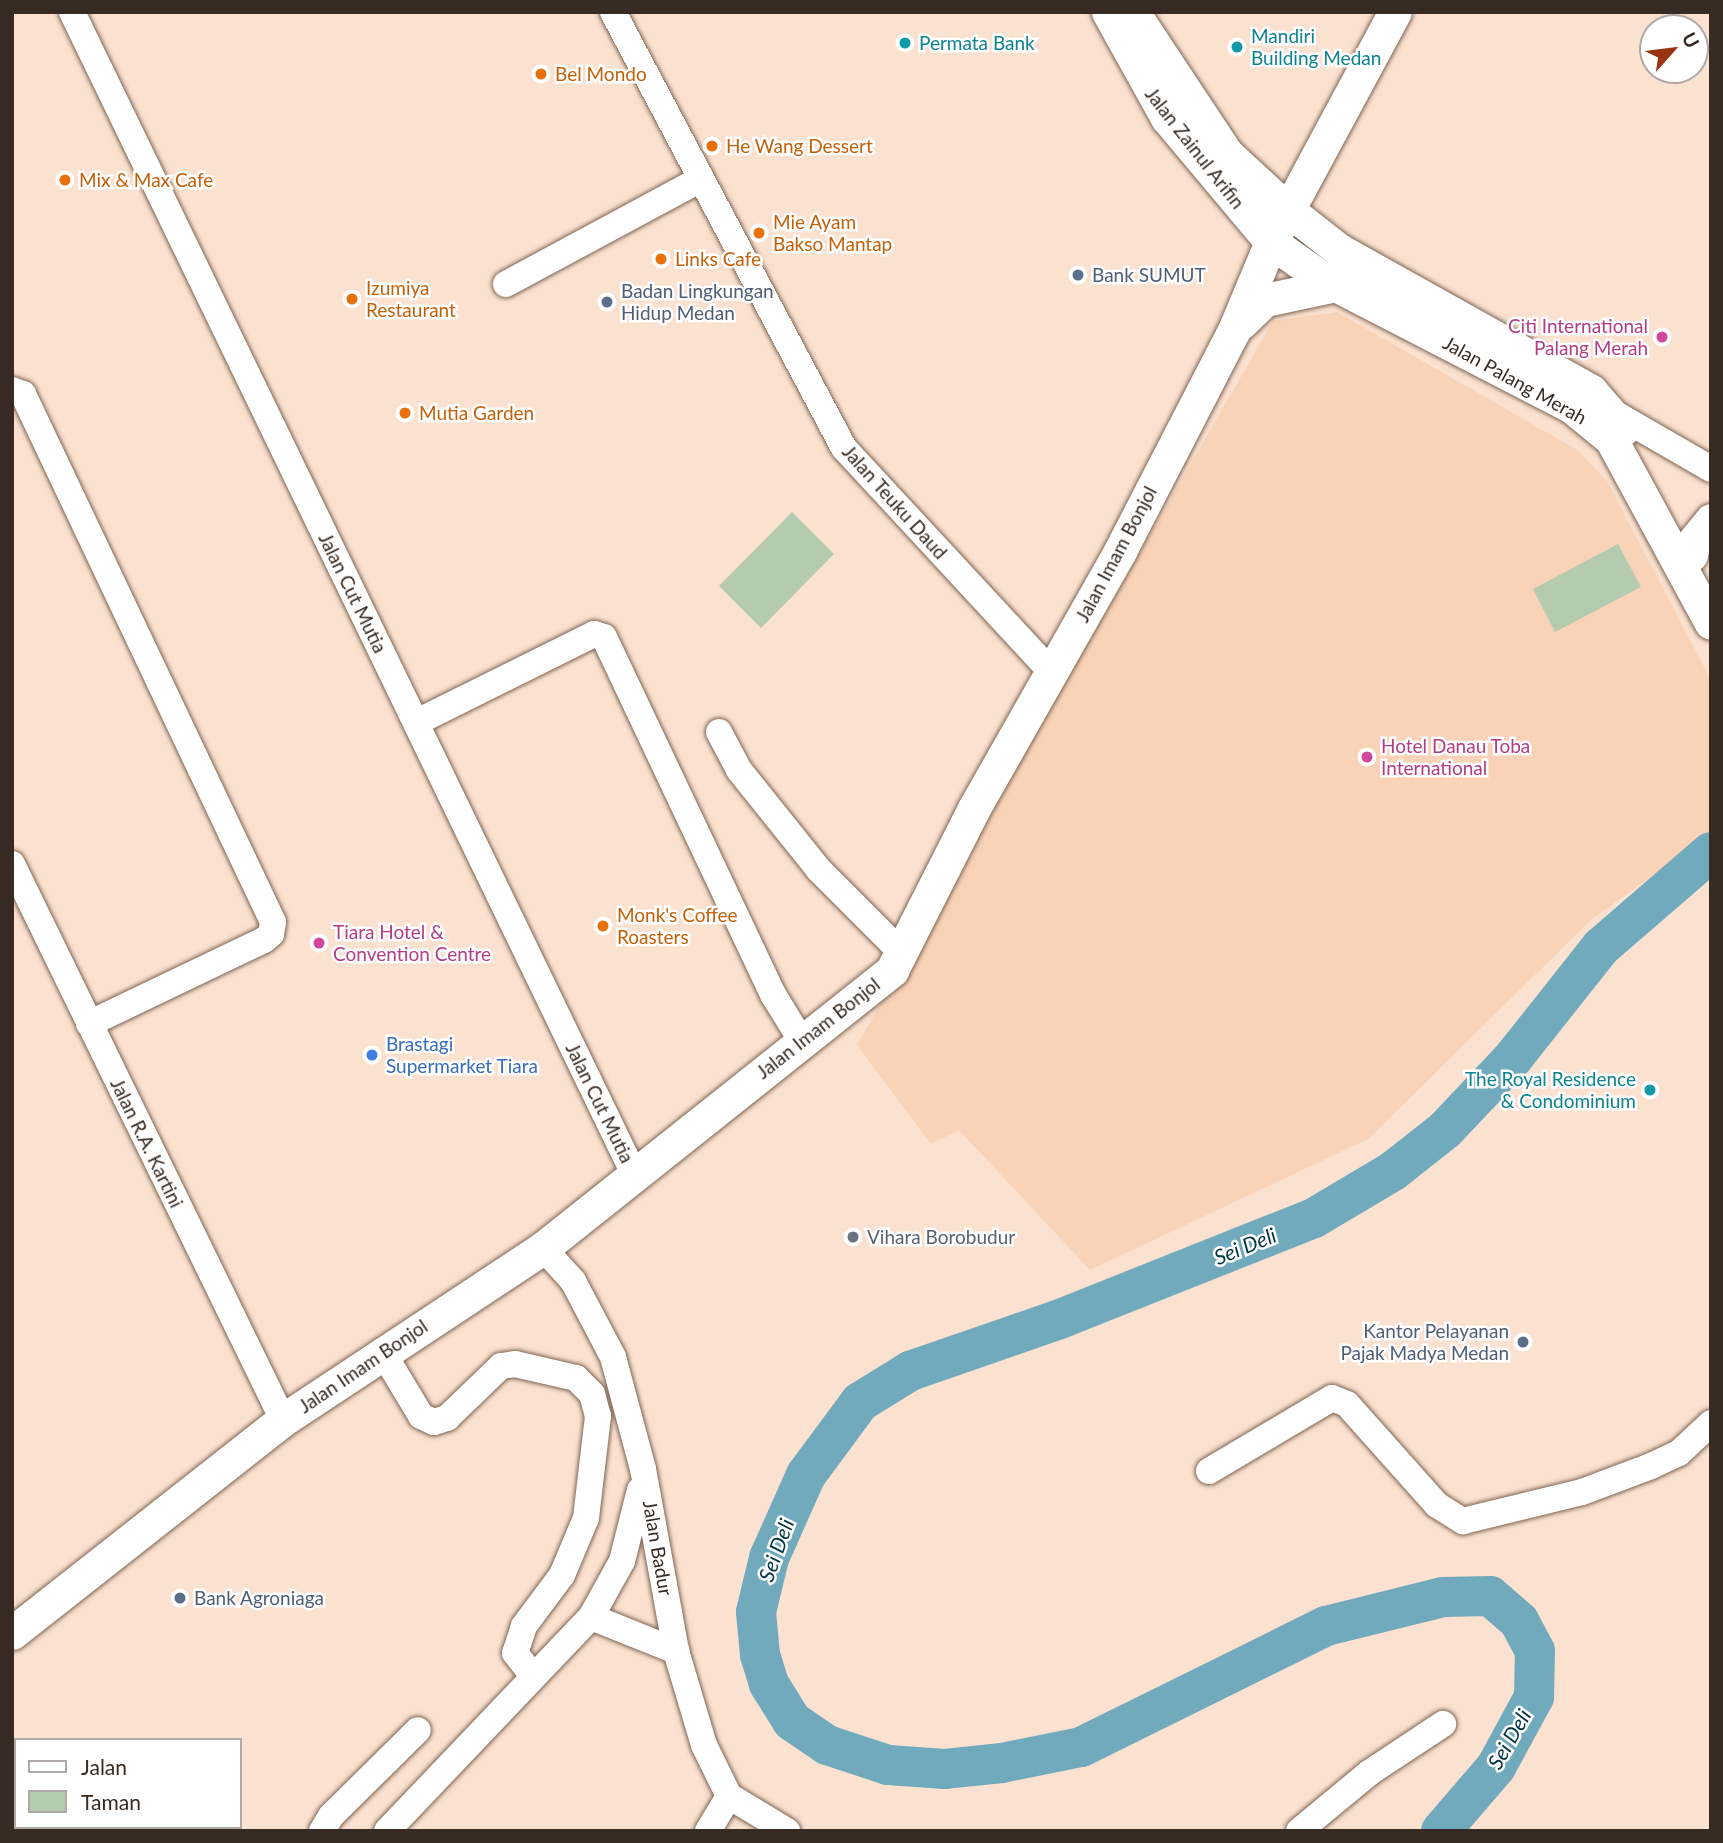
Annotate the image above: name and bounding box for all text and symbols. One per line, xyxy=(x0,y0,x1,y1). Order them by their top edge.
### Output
north arrow xyxy=(1639,14,1709,84)
place label: Mandiri Building Medan xyxy=(1251,25,1381,69)
text: U xyxy=(1678,28,1705,51)
place label: Permata Bank xyxy=(919,32,1035,54)
marker: Permata Bank xyxy=(897,35,913,51)
marker: Mandiri Building Medan xyxy=(1229,39,1245,55)
place label: Bel Mondo xyxy=(555,63,647,85)
marker: Bel Mondo xyxy=(533,66,549,82)
street label: Jalan Zainul Arifin xyxy=(1140,83,1250,213)
place label: He Wang Dessert xyxy=(726,135,873,157)
marker: He Wang Dessert xyxy=(704,138,720,154)
place label: Mix & Max Cafe xyxy=(79,169,213,191)
marker: Mix & Max Cafe xyxy=(57,172,73,188)
place label: Mie Ayam Bakso Mantap xyxy=(773,211,892,255)
marker: Mie Ayam Bakso Mantap xyxy=(751,225,767,241)
place label: Links Cafe xyxy=(675,248,761,270)
marker: Links Cafe xyxy=(653,251,669,267)
place label: Bank SUMUT xyxy=(1092,264,1206,286)
marker: Bank SUMUT xyxy=(1070,267,1086,283)
place label: Izumiya Restaurant xyxy=(366,277,456,321)
place label: Badan Lingkungan Hidup Medan xyxy=(621,280,774,324)
marker: Izumiya Restaurant xyxy=(344,291,360,307)
marker: Badan Lingkungan Hidup Medan xyxy=(599,294,615,310)
place label: Citi International Palang Merah xyxy=(1508,315,1648,359)
marker: Citi International Palang Merah xyxy=(1654,329,1670,345)
street label: Jalan Palang Merah xyxy=(1439,331,1591,429)
place label: Mutia Garden xyxy=(419,402,534,424)
marker: Mutia Garden xyxy=(397,405,413,421)
street label: Jalan Teuku Daud xyxy=(838,440,952,564)
street label: Jalan Imam Bonjol xyxy=(1071,482,1161,626)
street label: Jalan Cut Mutia xyxy=(314,529,392,657)
place label: Hotel Danau Toba International xyxy=(1381,735,1531,779)
marker: Hotel Danau Toba International xyxy=(1359,749,1375,765)
place label: Monk's Coffee Roasters xyxy=(617,904,738,948)
marker: Monk's Coffee Roasters xyxy=(595,918,611,934)
place label: Tiara Hotel & Convention Centre xyxy=(333,921,491,965)
marker: Tiara Hotel & Convention Centre xyxy=(311,935,327,951)
street label: Jalan Imam Bonjol xyxy=(752,973,884,1083)
place label: Brastagi Supermarket Tiara xyxy=(386,1033,538,1077)
street label: Jalan Cut Mutia xyxy=(561,1039,639,1167)
marker: Brastagi Supermarket Tiara xyxy=(364,1047,380,1063)
place label: The Royal Residence & Condominium xyxy=(1465,1068,1636,1112)
street label: Jalan R.A. Kartini xyxy=(106,1075,188,1211)
marker: The Royal Residence & Condominium xyxy=(1642,1082,1658,1098)
water label: Sei Deli xyxy=(1210,1222,1280,1270)
place label: Vihara Borobudur xyxy=(867,1226,1015,1248)
marker: Vihara Borobudur xyxy=(845,1229,861,1245)
street label: Jalan Imam Bonjol xyxy=(294,1314,432,1418)
place label: Kantor Pelayanan Pajak Madya Medan xyxy=(1341,1320,1509,1364)
marker: Kantor Pelayanan Pajak Madya Medan xyxy=(1515,1334,1531,1350)
street label: Jalan Badur xyxy=(638,1499,678,1597)
water label: Sei Deli xyxy=(753,1515,799,1585)
place label: Bank Agroniaga xyxy=(194,1587,325,1609)
marker: Bank Agroniaga xyxy=(172,1590,188,1606)
water label: Sei Deli xyxy=(1482,1705,1536,1773)
legend xyxy=(14,1738,242,1829)
text: Jalan xyxy=(81,1754,127,1779)
text: Taman xyxy=(81,1789,141,1814)

